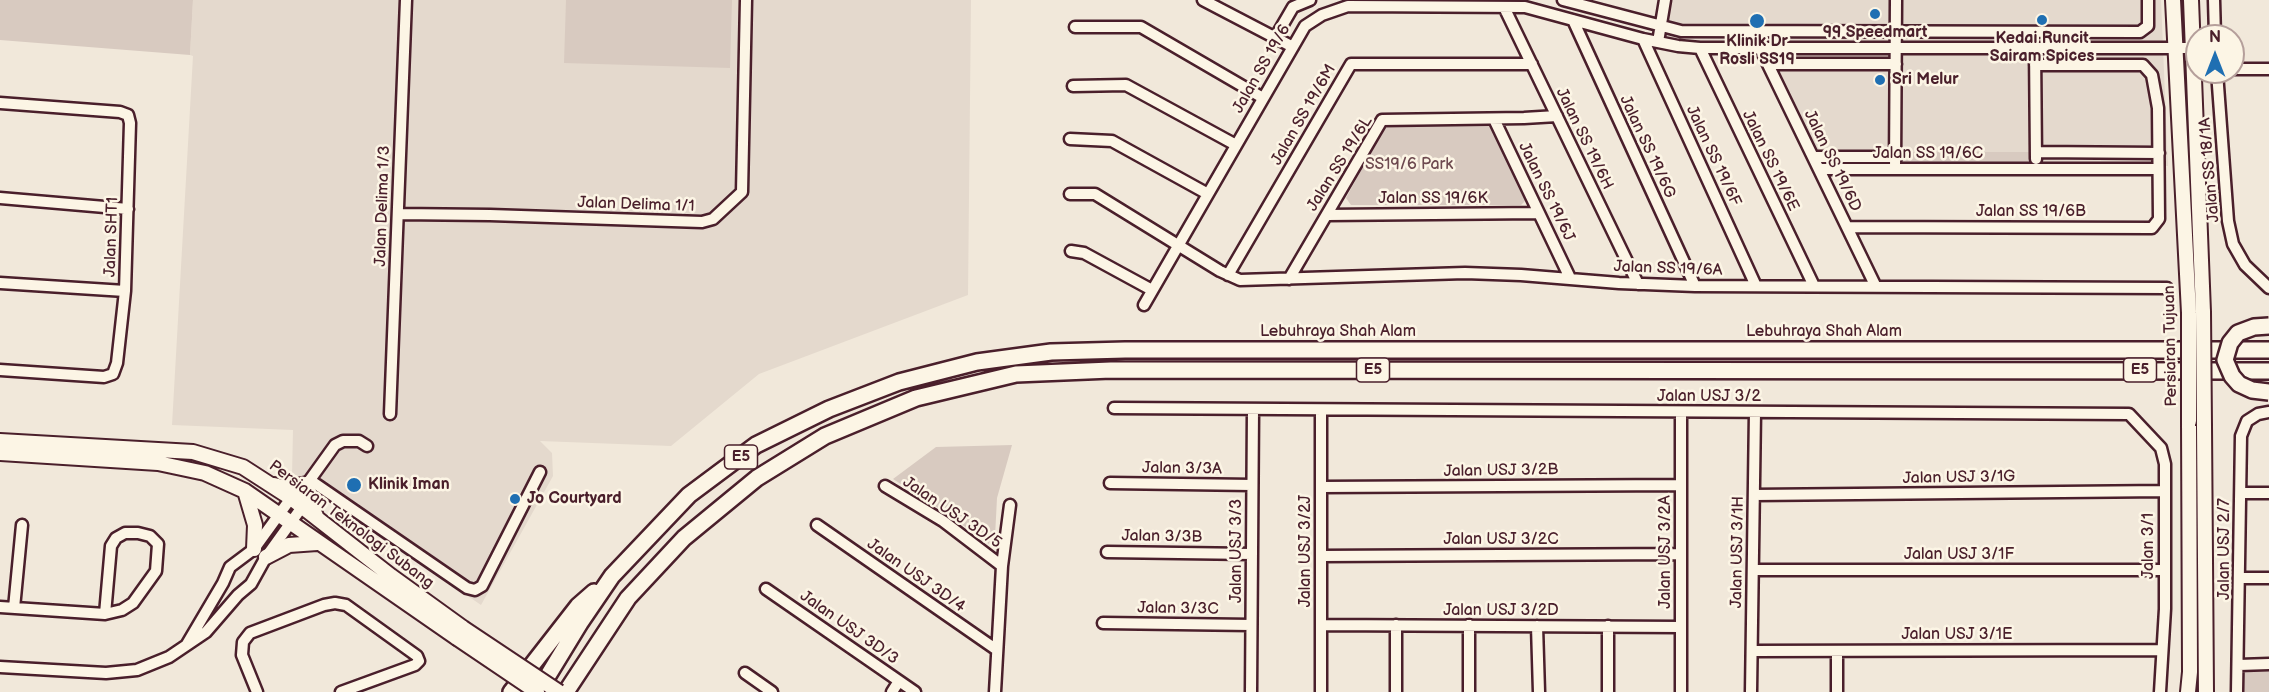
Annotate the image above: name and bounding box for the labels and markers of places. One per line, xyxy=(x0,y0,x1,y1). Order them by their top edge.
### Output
marker: 99 Speedmart xyxy=(1868,7,1882,21)
marker: Klinik Dr Rosli SS19 xyxy=(1748,12,1766,30)
marker: Kedai Runcit Sairam Spices xyxy=(2035,13,2049,27)
place label: 99 Speedmart xyxy=(1823,23,1927,43)
place label: Kedai Runcit Sairam Spices xyxy=(1990,29,2094,67)
place label: Klinik Dr Rosli SS19 xyxy=(1719,32,1795,70)
place label: Sri Melur xyxy=(1892,70,1959,90)
marker: Sri Melur xyxy=(1873,73,1887,87)
place label: Klinik Iman xyxy=(368,475,450,495)
marker: Klinik Iman xyxy=(345,476,363,494)
place label: Jo Courtyard xyxy=(527,489,622,509)
marker: Jo Courtyard xyxy=(508,492,522,506)

